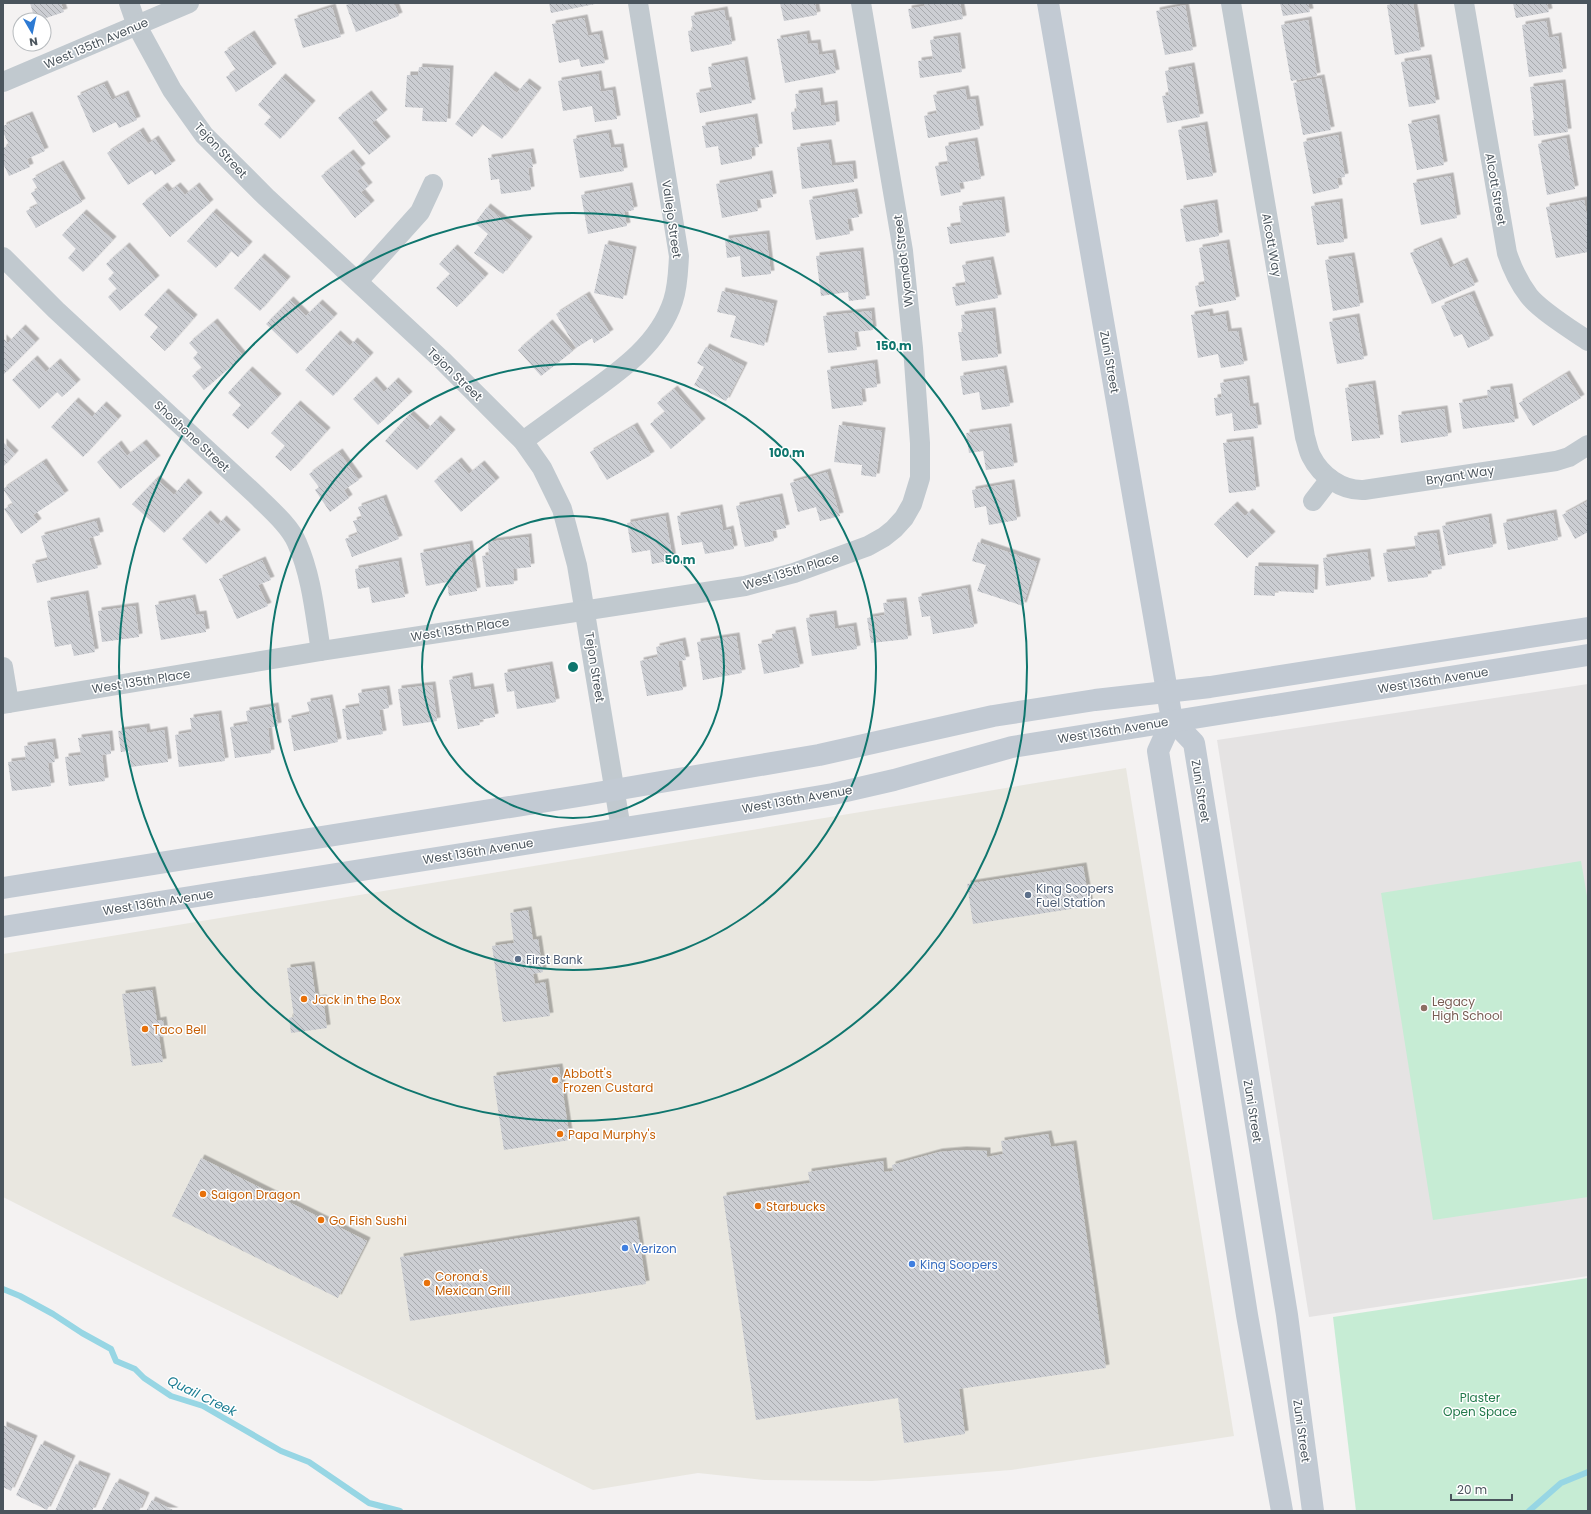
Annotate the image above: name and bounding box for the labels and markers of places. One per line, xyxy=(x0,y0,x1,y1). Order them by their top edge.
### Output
centre of rings xyxy=(566,660,580,674)
place label: King Soopers Fuel Station xyxy=(1036,880,1114,911)
marker: King Soopers Fuel Station xyxy=(1023,890,1033,900)
place label: First Bank xyxy=(526,951,583,968)
marker: First Bank xyxy=(513,954,523,964)
place label: Jack in the Box xyxy=(312,991,401,1008)
place label: Legacy High School xyxy=(1432,993,1503,1024)
marker: Jack in the Box xyxy=(299,994,309,1004)
marker: Legacy High School xyxy=(1419,1003,1429,1013)
place label: Taco Bell xyxy=(153,1021,207,1038)
marker: Taco Bell xyxy=(140,1024,150,1034)
place label: Abbott's Frozen Custard xyxy=(563,1065,653,1096)
marker: Abbott's Frozen Custard xyxy=(550,1075,560,1085)
place label: Papa Murphy's xyxy=(568,1126,656,1143)
marker: Papa Murphy's xyxy=(555,1129,565,1139)
place label: Saigon Dragon xyxy=(211,1186,300,1203)
marker: Saigon Dragon xyxy=(198,1189,208,1199)
place label: Starbucks xyxy=(766,1198,826,1215)
marker: Starbucks xyxy=(753,1201,763,1211)
place label: Go Fish Sushi xyxy=(329,1212,407,1229)
marker: Go Fish Sushi xyxy=(316,1215,326,1225)
place label: Verizon xyxy=(633,1240,677,1257)
marker: Verizon xyxy=(620,1243,630,1253)
place label: King Soopers xyxy=(920,1256,998,1273)
marker: King Soopers xyxy=(907,1259,917,1269)
place label: Corona's Mexican Grill xyxy=(435,1268,510,1299)
marker: Corona's Mexican Grill xyxy=(422,1278,432,1288)

